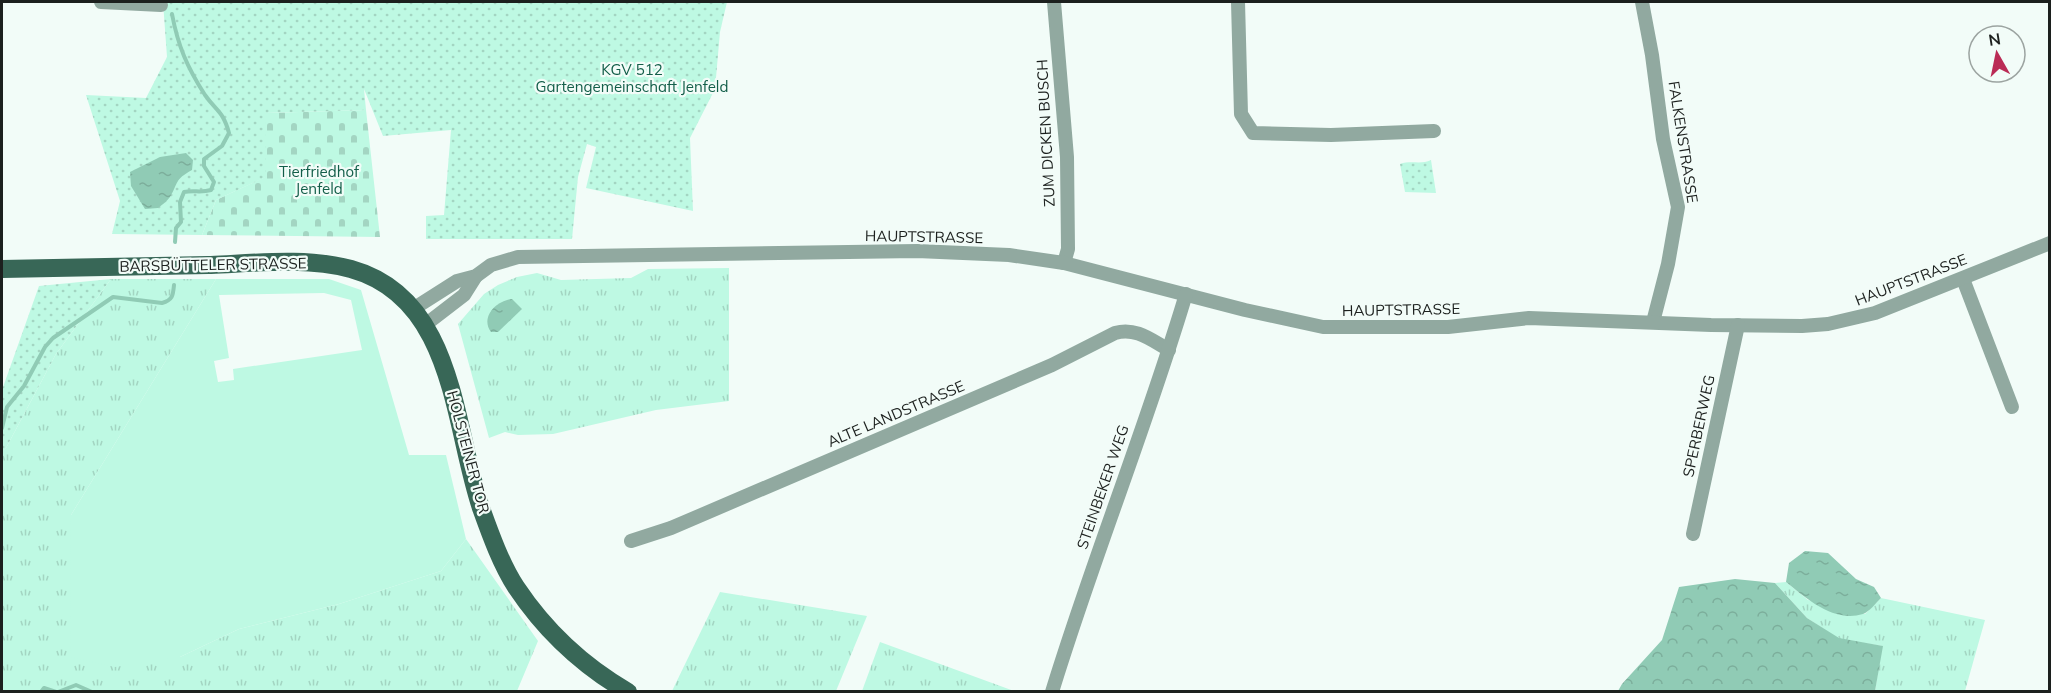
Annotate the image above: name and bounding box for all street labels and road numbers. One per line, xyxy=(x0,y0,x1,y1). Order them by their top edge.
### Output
street label: ZUM DICKEN BUSCH xyxy=(1032,59,1059,207)
street label: FALKENSTRASSE xyxy=(1664,80,1703,204)
street label: HAUPTSTRASSE xyxy=(865,226,984,247)
street label: HAUPTSTRASSE xyxy=(1852,249,1970,310)
street label: BARSBÜTTELER STRASSE xyxy=(119,253,307,276)
street label: HAUPTSTRASSE xyxy=(1342,299,1461,320)
street label: SPERBERWEG xyxy=(1678,373,1719,479)
street label: ALTE LANDSTRASSE xyxy=(824,376,967,451)
street label: HOLSTEINER TOR xyxy=(443,388,494,515)
street label: STEINBEKER WEG xyxy=(1072,422,1133,551)

